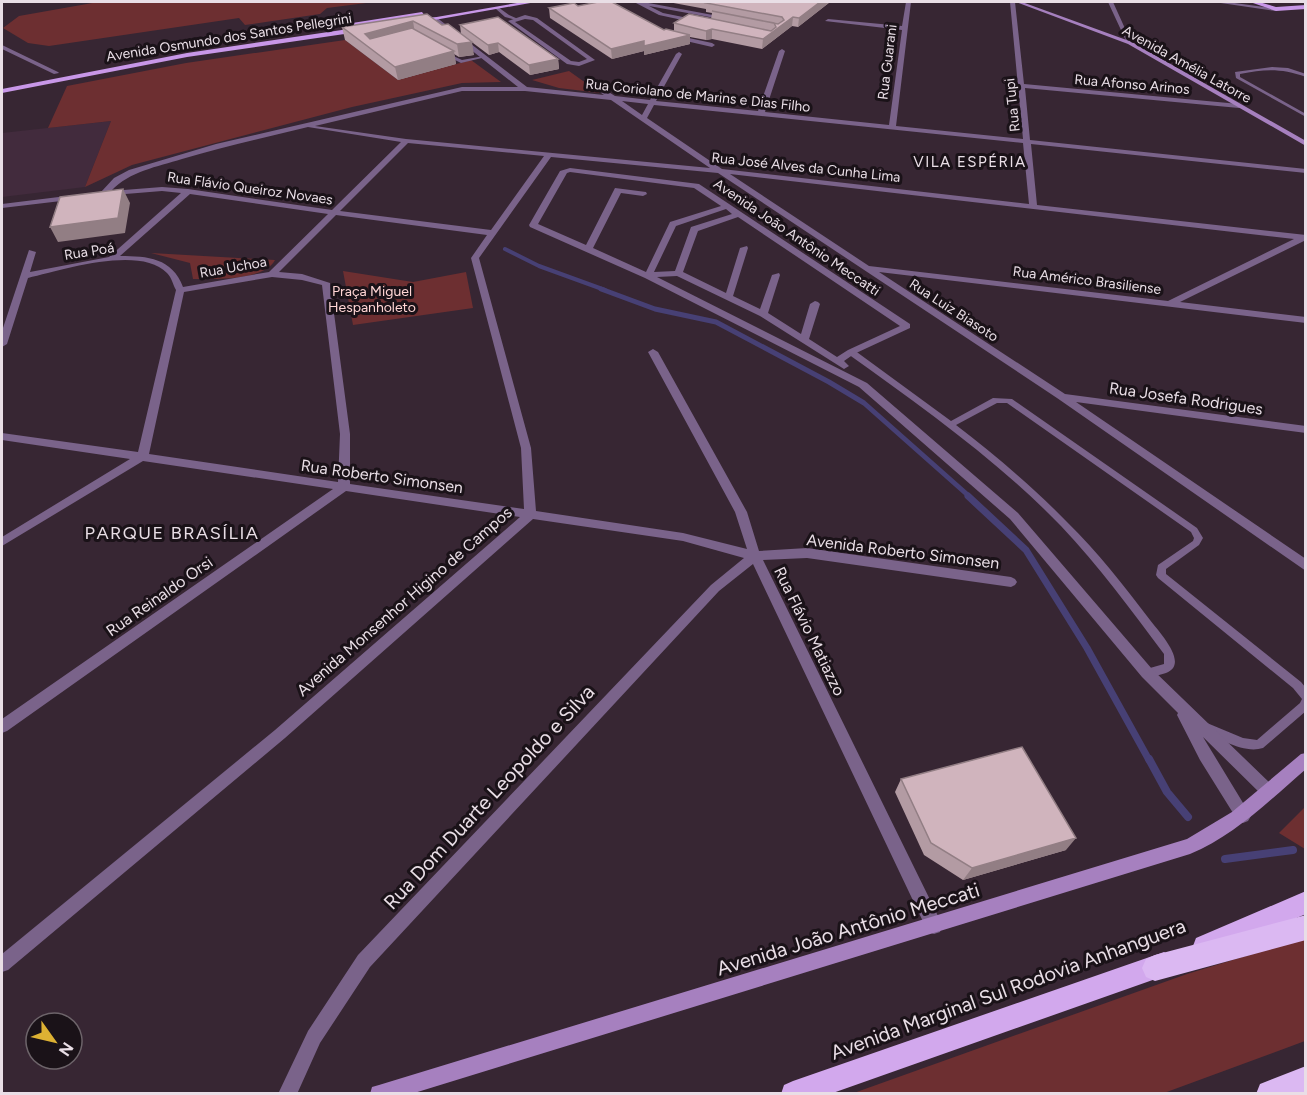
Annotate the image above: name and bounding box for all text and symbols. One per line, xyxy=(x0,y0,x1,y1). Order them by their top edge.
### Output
street label: Avenida Osmundo dos Santos Pellegrini xyxy=(105,10,353,65)
street label: Avenida Amélia Latorre xyxy=(1119,22,1255,107)
street label: Rua Guarani xyxy=(874,23,901,101)
street label: Rua Afonso Arinos xyxy=(1074,71,1190,98)
street label: Rua Coriolano de Marins e Dias Filho xyxy=(585,75,811,116)
street label: Rua Tupi xyxy=(1001,77,1024,132)
street label: Rua José Alves da Cunha Lima xyxy=(711,149,901,186)
district label: VILA ESPÉRIA xyxy=(913,153,1027,171)
street label: Rua Flávio Queiroz Novaes xyxy=(166,168,334,209)
street label: Avenida João Antônio Meccatti xyxy=(710,175,883,300)
street label: Rua Poá xyxy=(63,239,115,264)
street label: Rua Uchoa xyxy=(198,253,268,282)
street label: Rua Américo Brasiliense xyxy=(1012,263,1163,298)
street label: Rua Luiz Biasoto xyxy=(906,275,1001,346)
park label: Praça Miguel Hespanholeto xyxy=(328,283,416,316)
street label: Rua Josefa Rodrigues xyxy=(1108,378,1264,419)
street label: Rua Roberto Simonsen xyxy=(300,456,464,497)
street label: Avenida Monsenhor Higino de Campos xyxy=(293,503,516,700)
district label: PARQUE BRASÍLIA xyxy=(84,522,260,544)
street label: Avenida Roberto Simonsen xyxy=(805,530,1001,573)
street label: Rua Reinaldo Orsi xyxy=(102,553,216,640)
street label: Rua Flávio Matiazzo xyxy=(770,564,849,699)
street label: Rua Dom Duarte Leopoldo e Silva xyxy=(379,680,599,914)
street label: Avenida João Antônio Meccati xyxy=(714,878,982,980)
street label: Avenida Marginal Sul Rodovia Anhanguera xyxy=(827,913,1189,1065)
north arrow xyxy=(24,1011,84,1071)
text: N xyxy=(55,1039,77,1060)

